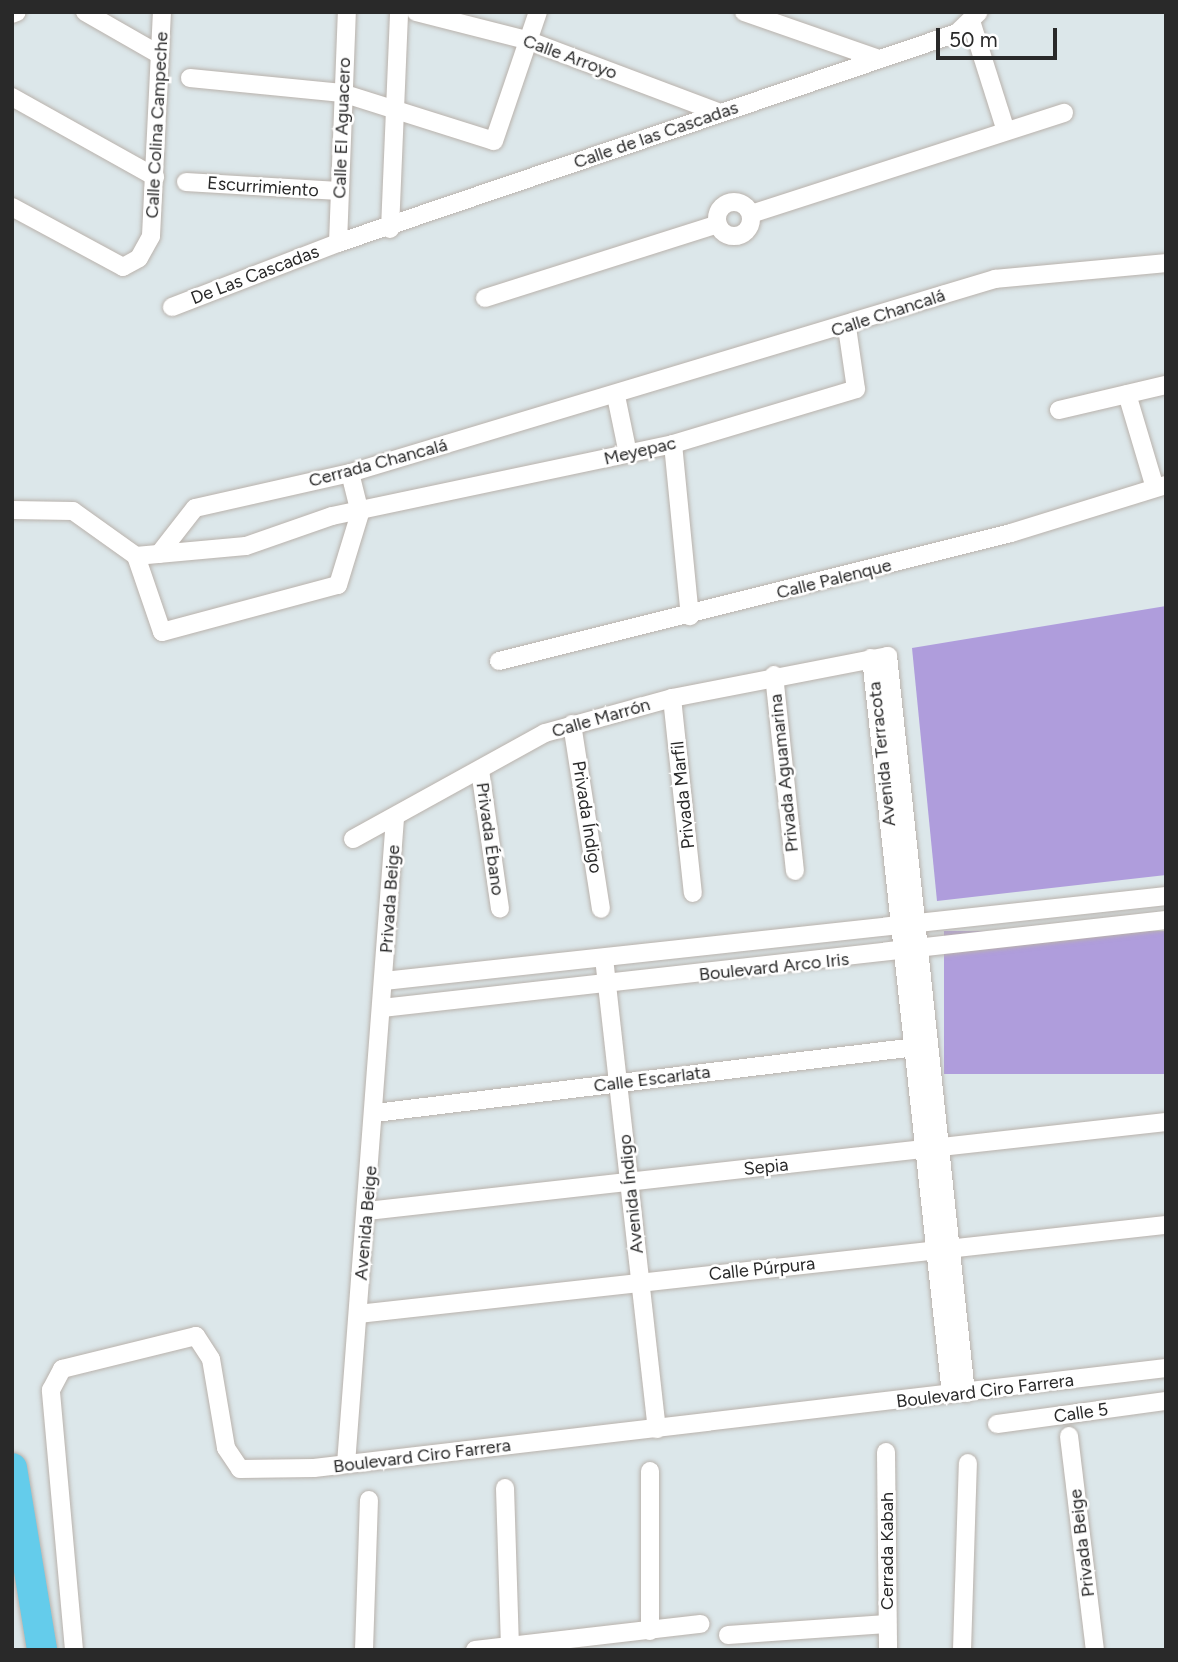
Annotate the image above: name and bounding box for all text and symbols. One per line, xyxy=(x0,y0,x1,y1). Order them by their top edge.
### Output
scale bar xyxy=(940,14,1061,58)
text: 50 m xyxy=(949,27,998,52)
street label: Calle Arroyo xyxy=(520,30,620,84)
street label: Calle Colina Campeche xyxy=(141,31,173,219)
street label: Calle El Aguacero xyxy=(329,57,355,199)
street label: Calle de las Cascadas xyxy=(571,97,741,173)
street label: Escurrimiento xyxy=(207,172,319,202)
street label: De Las Cascadas xyxy=(188,241,322,309)
street label: Calle Chancalá xyxy=(828,284,948,342)
street label: Meyepac xyxy=(602,432,678,470)
street label: Cerrada Chancalá xyxy=(306,434,450,492)
street label: Calle Palenque xyxy=(774,554,894,604)
street label: Avenida Terracota xyxy=(864,681,900,827)
street label: Privada Aguamarina xyxy=(765,693,803,853)
street label: Calle Marrón xyxy=(549,694,653,742)
street label: Privada Marfil xyxy=(667,740,699,850)
street label: Privada Índigo xyxy=(567,759,607,875)
street label: Privada Ébano xyxy=(471,781,509,897)
street label: Privada Beige xyxy=(375,844,405,954)
street label: Boulevard Arco Iris xyxy=(698,948,850,986)
street label: Calle Escarlata xyxy=(592,1061,712,1097)
street label: Avenida Índigo xyxy=(614,1133,648,1255)
street label: Sepia xyxy=(743,1154,789,1180)
street label: Avenida Beige xyxy=(350,1165,382,1281)
street label: Calle Púrpura xyxy=(708,1253,816,1285)
street label: Boulevard Ciro Farrera xyxy=(895,1369,1075,1413)
street label: Calle 5 xyxy=(1052,1398,1110,1428)
street label: Boulevard Ciro Farrera xyxy=(332,1434,512,1478)
street label: Privada Beige xyxy=(1065,1488,1099,1598)
street label: Cerrada Kabah xyxy=(876,1492,898,1610)

